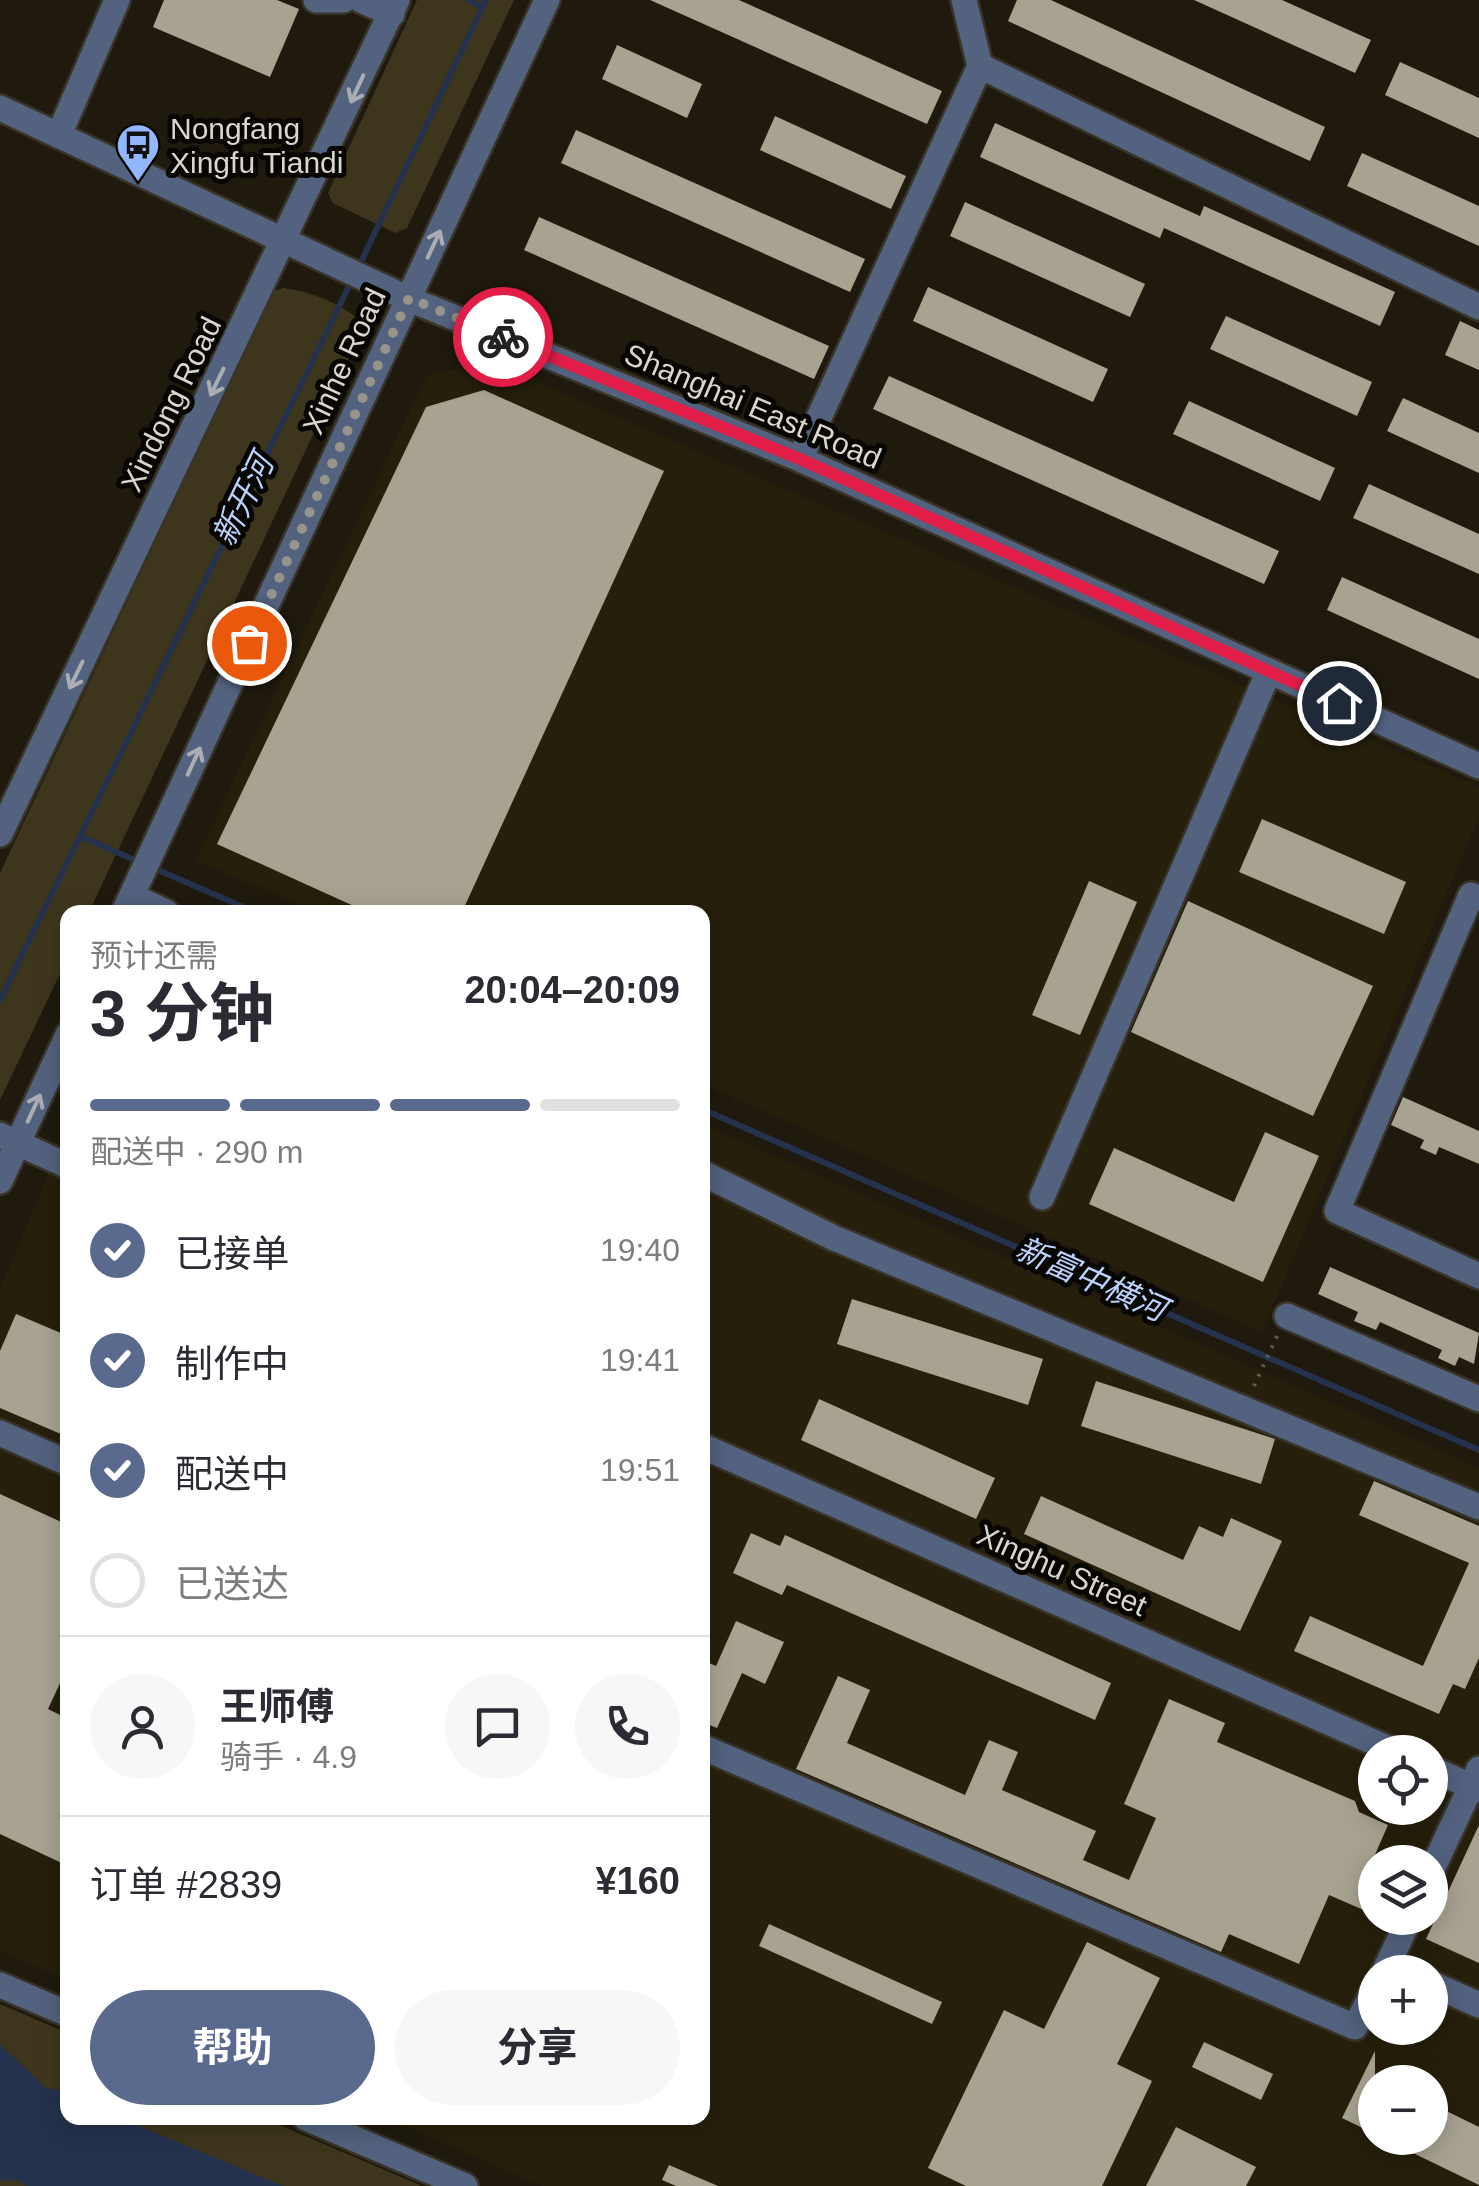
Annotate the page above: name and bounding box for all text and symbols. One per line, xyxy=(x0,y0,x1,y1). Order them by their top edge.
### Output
one-way arrow xyxy=(346,73,365,103)
place label: Nongfang Xingfu Tiandi xyxy=(170,112,343,179)
bus stop icon: Nongfang Xingfu Tiandi xyxy=(115,122,161,183)
one-way arrow xyxy=(426,230,445,260)
street label: Xinhe Road xyxy=(296,283,392,439)
courier xyxy=(453,287,553,387)
icon: bike xyxy=(476,310,531,365)
street label: Xindong Road xyxy=(114,311,228,497)
street label: Shanghai East Road xyxy=(620,337,886,475)
one-way arrow xyxy=(207,366,226,396)
water label: 新开河 xyxy=(206,444,283,551)
pin xyxy=(207,601,292,686)
icon: bag xyxy=(222,616,277,671)
one-way arrow xyxy=(66,659,85,689)
pin xyxy=(1297,661,1382,746)
icon: home xyxy=(1312,676,1367,731)
one-way arrow xyxy=(186,747,205,777)
text: 预计还需 xyxy=(90,938,218,974)
text: 20:04–20:09 xyxy=(464,969,680,1011)
text: 3 分钟 xyxy=(90,977,274,1050)
one-way arrow xyxy=(25,1094,44,1124)
text: 配送中 · 290 m xyxy=(90,1134,303,1170)
icon: check xyxy=(90,1223,145,1278)
water label: 新富中横河 xyxy=(1011,1230,1177,1330)
text: 19:40 xyxy=(600,1232,680,1268)
text: 已接单 xyxy=(175,1233,289,1275)
icon: check xyxy=(90,1333,145,1388)
text: 19:41 xyxy=(600,1342,680,1378)
text: 制作中 xyxy=(175,1343,289,1385)
icon: check xyxy=(90,1443,145,1498)
text: 19:51 xyxy=(600,1452,680,1488)
text: 配送中 xyxy=(175,1453,289,1495)
street label: Xinghu Street xyxy=(972,1518,1152,1622)
text: 已送达 xyxy=(175,1563,289,1605)
button: person xyxy=(90,1674,195,1779)
button: chat xyxy=(445,1674,550,1779)
button: phone xyxy=(575,1674,680,1779)
text: 王师傅 xyxy=(220,1686,334,1728)
map controls xyxy=(1358,1735,1448,2155)
button: locate xyxy=(1358,1735,1448,1825)
text: 骑手 · 4.9 xyxy=(220,1739,357,1775)
button: layers xyxy=(1358,1845,1448,1935)
text: ¥160 xyxy=(595,1860,680,1902)
text: 订单 #2839 xyxy=(90,1864,282,1906)
button: + xyxy=(1358,1955,1448,2045)
button: 帮助 xyxy=(90,1990,375,2105)
button: 分享 xyxy=(395,1990,680,2105)
button: − xyxy=(1358,2065,1448,2155)

